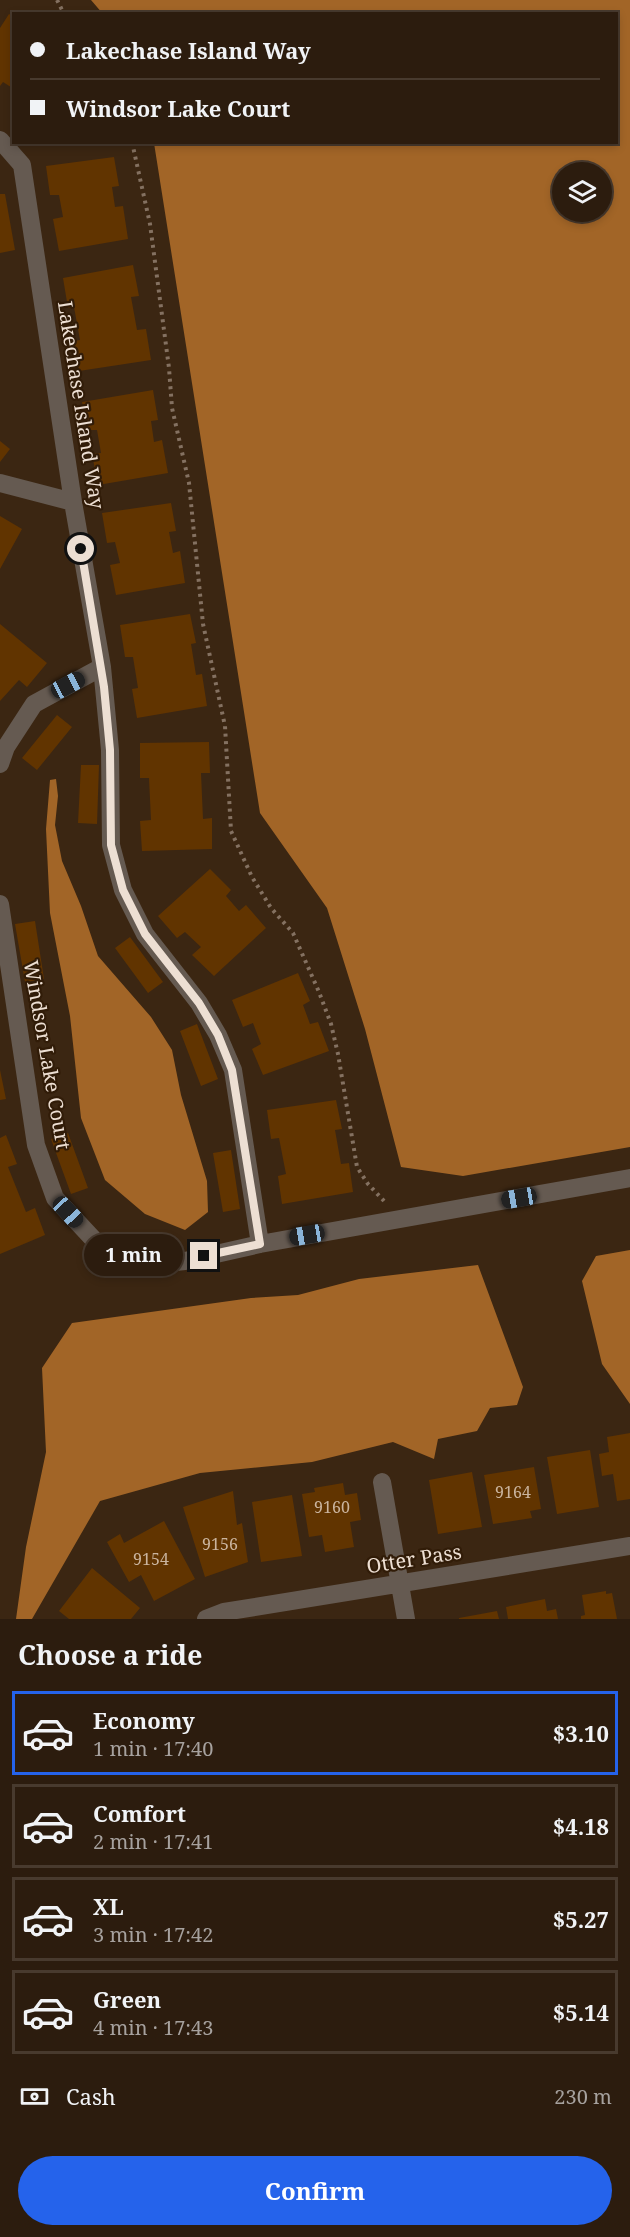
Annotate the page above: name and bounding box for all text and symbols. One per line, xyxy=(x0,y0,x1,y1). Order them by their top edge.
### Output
text: Lakechase Island Way xyxy=(66,35,311,65)
text: Windsor Lake Court xyxy=(66,93,290,123)
map controls xyxy=(552,162,612,222)
button: layers xyxy=(552,162,612,222)
street label: Lakechase Island Way xyxy=(52,299,111,512)
route start xyxy=(67,535,94,562)
car xyxy=(48,669,88,701)
street label: Windsor Lake Court xyxy=(18,958,77,1152)
car xyxy=(500,1186,538,1210)
car xyxy=(49,1193,87,1231)
car xyxy=(288,1223,326,1247)
callout: 1 min xyxy=(84,1235,183,1277)
text: 1 min xyxy=(105,1241,162,1268)
route end xyxy=(190,1242,217,1269)
house number: 9164 xyxy=(495,1481,531,1503)
house number: 9160 xyxy=(314,1496,350,1518)
house number: 9156 xyxy=(202,1533,238,1555)
street label: Otter Pass xyxy=(365,1538,463,1579)
house number: 9154 xyxy=(133,1548,169,1570)
text: Choose a ride xyxy=(18,1636,203,1673)
text: Economy xyxy=(93,1705,195,1735)
icon: car xyxy=(21,1706,75,1760)
text: $3.10 xyxy=(553,1718,609,1748)
text: 1 min · 17:40 xyxy=(93,1735,213,1762)
text: Comfort xyxy=(93,1798,186,1828)
icon: car xyxy=(21,1799,75,1853)
text: $4.18 xyxy=(553,1811,609,1841)
text: 2 min · 17:41 xyxy=(93,1828,213,1855)
text: XL xyxy=(93,1891,124,1921)
icon: car xyxy=(21,1892,75,1946)
text: $5.27 xyxy=(553,1904,609,1934)
text: 3 min · 17:42 xyxy=(93,1921,213,1948)
text: Green xyxy=(93,1984,161,2014)
icon: car xyxy=(21,1985,75,2039)
text: $5.14 xyxy=(553,1997,609,2027)
text: 4 min · 17:43 xyxy=(93,2014,213,2041)
icon: cash xyxy=(18,2080,51,2113)
text: Cash xyxy=(66,2081,116,2111)
text: 230 m xyxy=(554,2083,612,2110)
button: Confirm xyxy=(18,2156,612,2225)

